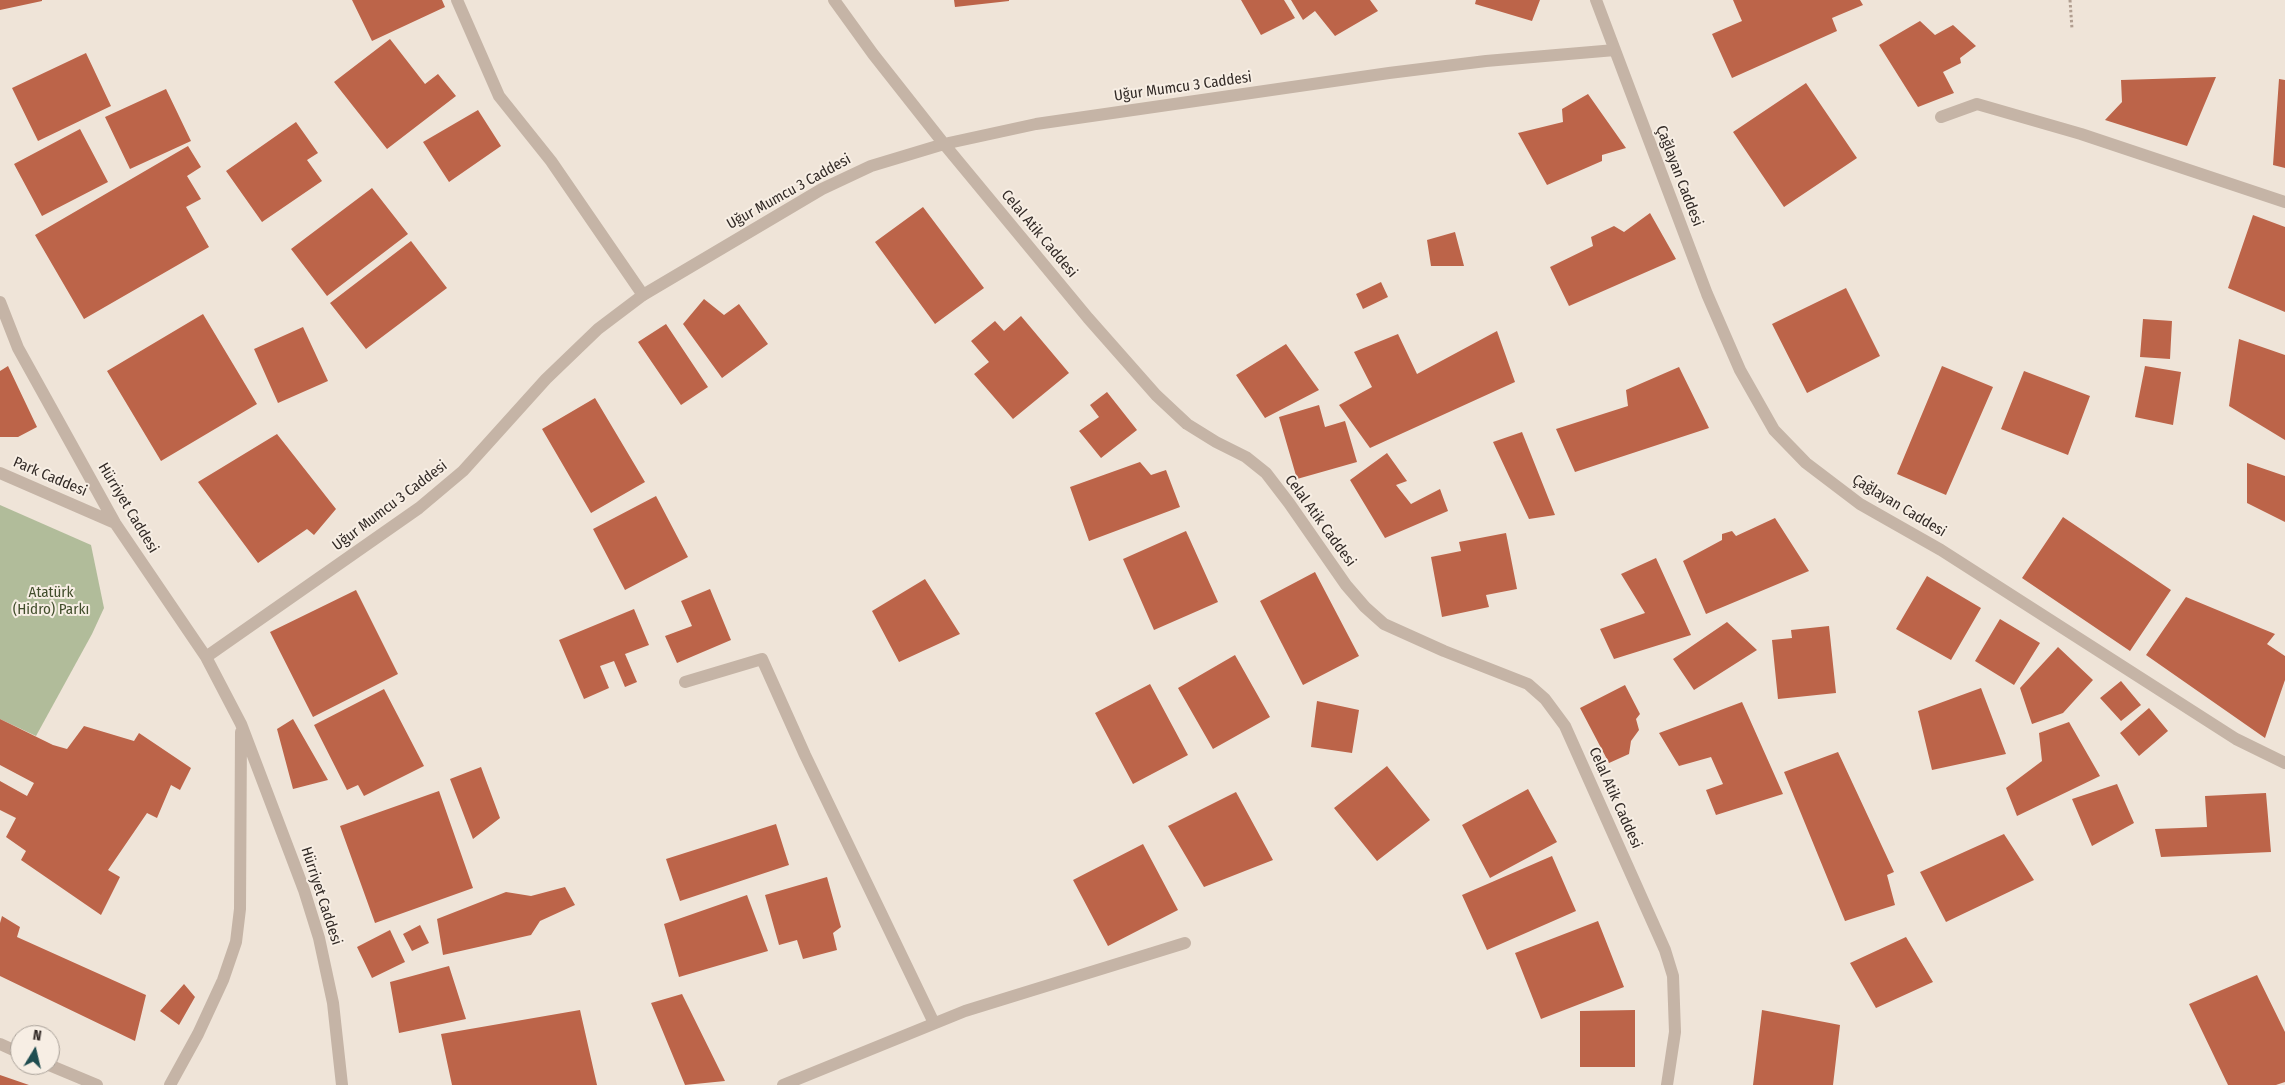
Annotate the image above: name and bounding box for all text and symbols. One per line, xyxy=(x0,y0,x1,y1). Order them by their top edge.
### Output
street label: Uğur Mumcu 3 Caddesi xyxy=(1113,68,1253,106)
street label: Çağlayan Caddesi xyxy=(1652,123,1706,229)
street label: Uğur Mumcu 3 Caddesi xyxy=(724,150,854,234)
street label: Celal Atik Caddesi xyxy=(997,187,1081,281)
street label: Park Caddesi xyxy=(10,453,90,501)
street label: Uğur Mumcu 3 Caddesi xyxy=(329,457,451,555)
street label: Hürriyet Caddesi xyxy=(94,460,162,556)
street label: Çağlayan Caddesi xyxy=(1849,471,1949,541)
street label: Celal Atik Caddesi xyxy=(1281,472,1359,570)
park label: Atatürk (Hidro) Parkı xyxy=(13,584,89,619)
street label: Celal Atik Caddesi xyxy=(1585,745,1645,851)
street label: Hürriyet Caddesi xyxy=(297,845,345,947)
north arrow xyxy=(10,1025,60,1075)
text: N xyxy=(32,1027,43,1045)

